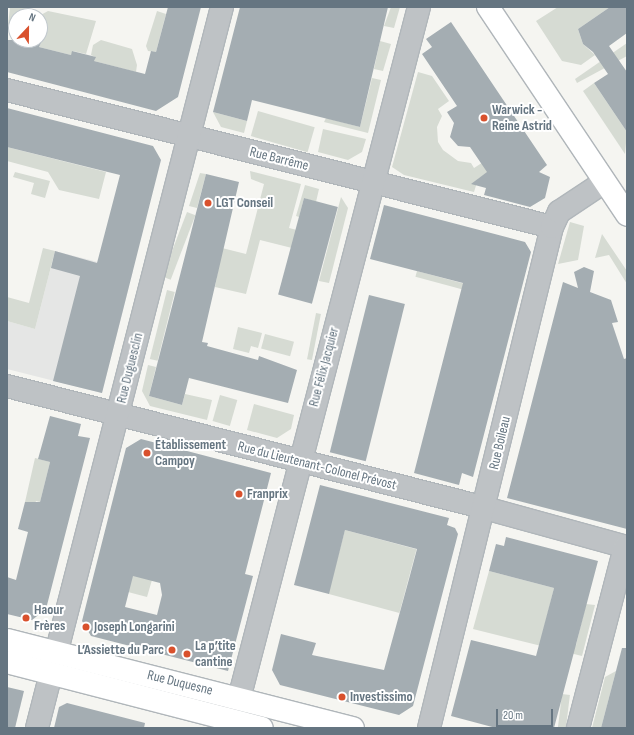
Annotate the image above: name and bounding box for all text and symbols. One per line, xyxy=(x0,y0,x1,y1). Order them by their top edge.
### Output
north arrow xyxy=(8,8,48,48)
text: N xyxy=(27,10,37,24)
place label: Warwick - Reine Astrid xyxy=(492,102,552,134)
marker: Warwick - Reine Astrid xyxy=(479,113,489,123)
street label: Rue Barrême xyxy=(248,144,310,174)
place label: LGT Conseil xyxy=(216,195,273,211)
marker: LGT Conseil xyxy=(203,198,213,208)
street label: Rue Félix Jacquier xyxy=(305,325,343,409)
street label: Rue Duguesclin xyxy=(113,331,147,405)
street label: Rue Boileau xyxy=(486,415,514,471)
place label: Établissement Campoy xyxy=(155,437,226,470)
street label: Rue du Lieutenant-Colonel Prévost xyxy=(236,438,398,494)
marker: Établissement Campoy xyxy=(142,448,152,458)
place label: Franprix xyxy=(247,486,288,502)
marker: Franprix xyxy=(234,489,244,499)
place label: Haour Frères xyxy=(34,602,65,634)
marker: Haour Frères xyxy=(21,613,31,623)
place label: Joseph Longarini xyxy=(94,619,175,635)
marker: Joseph Longarini xyxy=(81,622,91,632)
place label: La p’tite cantine xyxy=(195,638,236,670)
place label: L’Assiette du Parc xyxy=(78,642,164,658)
marker: L’Assiette du Parc xyxy=(167,645,177,655)
marker: La p’tite cantine xyxy=(182,649,192,659)
street label: Rue Duquesne xyxy=(146,667,214,699)
place label: Investissimo xyxy=(350,689,413,705)
marker: Investissimo xyxy=(337,692,347,702)
scale bar xyxy=(498,701,555,727)
text: 20 m xyxy=(503,708,523,723)

